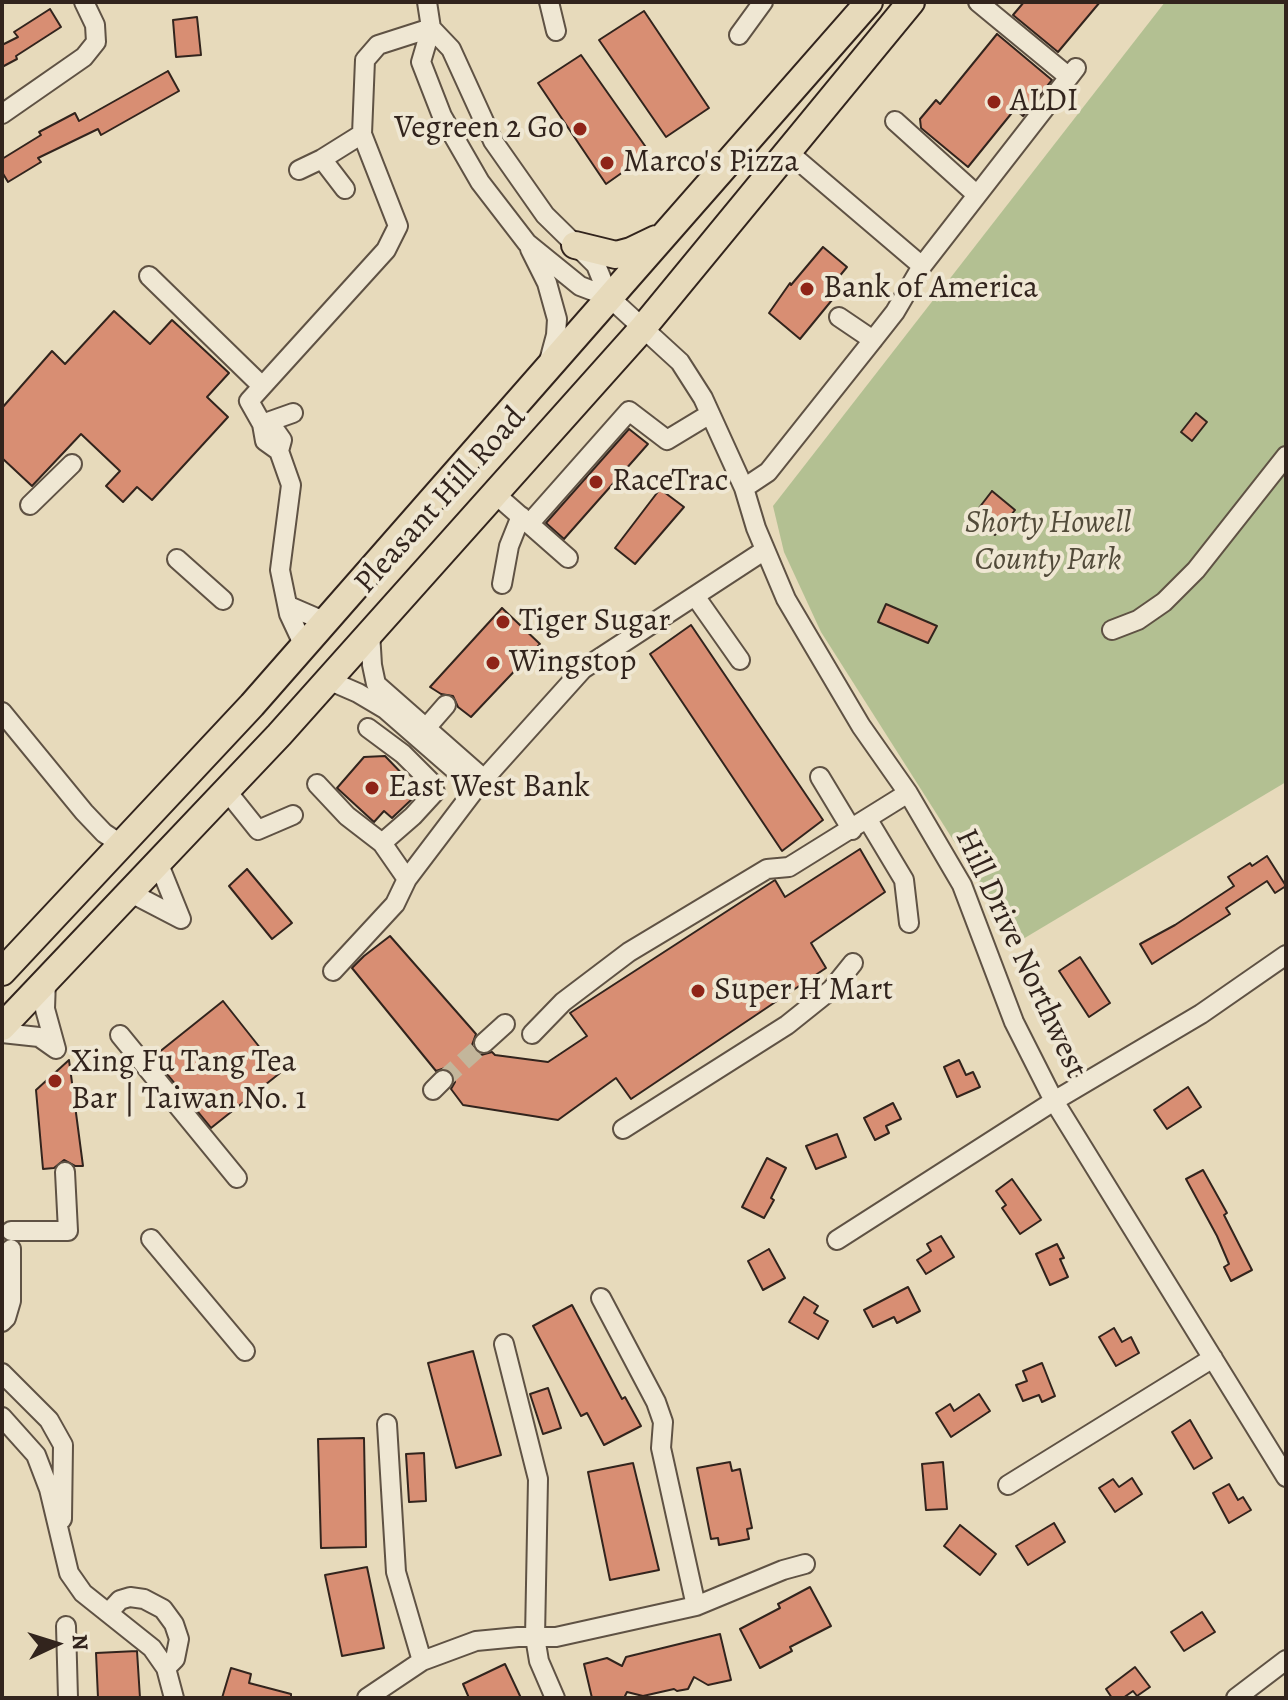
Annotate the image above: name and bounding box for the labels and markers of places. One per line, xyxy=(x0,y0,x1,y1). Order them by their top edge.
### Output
place label: ALDI xyxy=(1010,83,1078,121)
marker: ALDI xyxy=(985,93,1003,111)
place label: Vegreen 2 Go xyxy=(394,110,564,148)
marker: Vegreen 2 Go xyxy=(571,120,589,138)
place label: Marco's Pizza xyxy=(623,144,799,182)
marker: Marco's Pizza xyxy=(598,154,616,172)
place label: Bank of America xyxy=(823,270,1038,308)
marker: Bank of America xyxy=(798,280,816,298)
place label: RaceTrac xyxy=(612,463,728,501)
marker: RaceTrac xyxy=(587,473,605,491)
place label: Tiger Sugar xyxy=(519,603,671,641)
marker: Tiger Sugar xyxy=(494,613,512,631)
place label: Wingstop xyxy=(509,644,636,682)
marker: Wingstop xyxy=(484,654,502,672)
place label: East West Bank xyxy=(388,769,590,807)
marker: East West Bank xyxy=(363,779,381,797)
place label: Super H Mart xyxy=(714,972,893,1010)
marker: Super H Mart xyxy=(689,982,707,1000)
place label: Xing Fu Tang Tea Bar | Taiwan No. 1 xyxy=(71,1044,307,1119)
marker: Xing Fu Tang Tea Bar | Taiwan No. 1 xyxy=(46,1072,64,1090)

